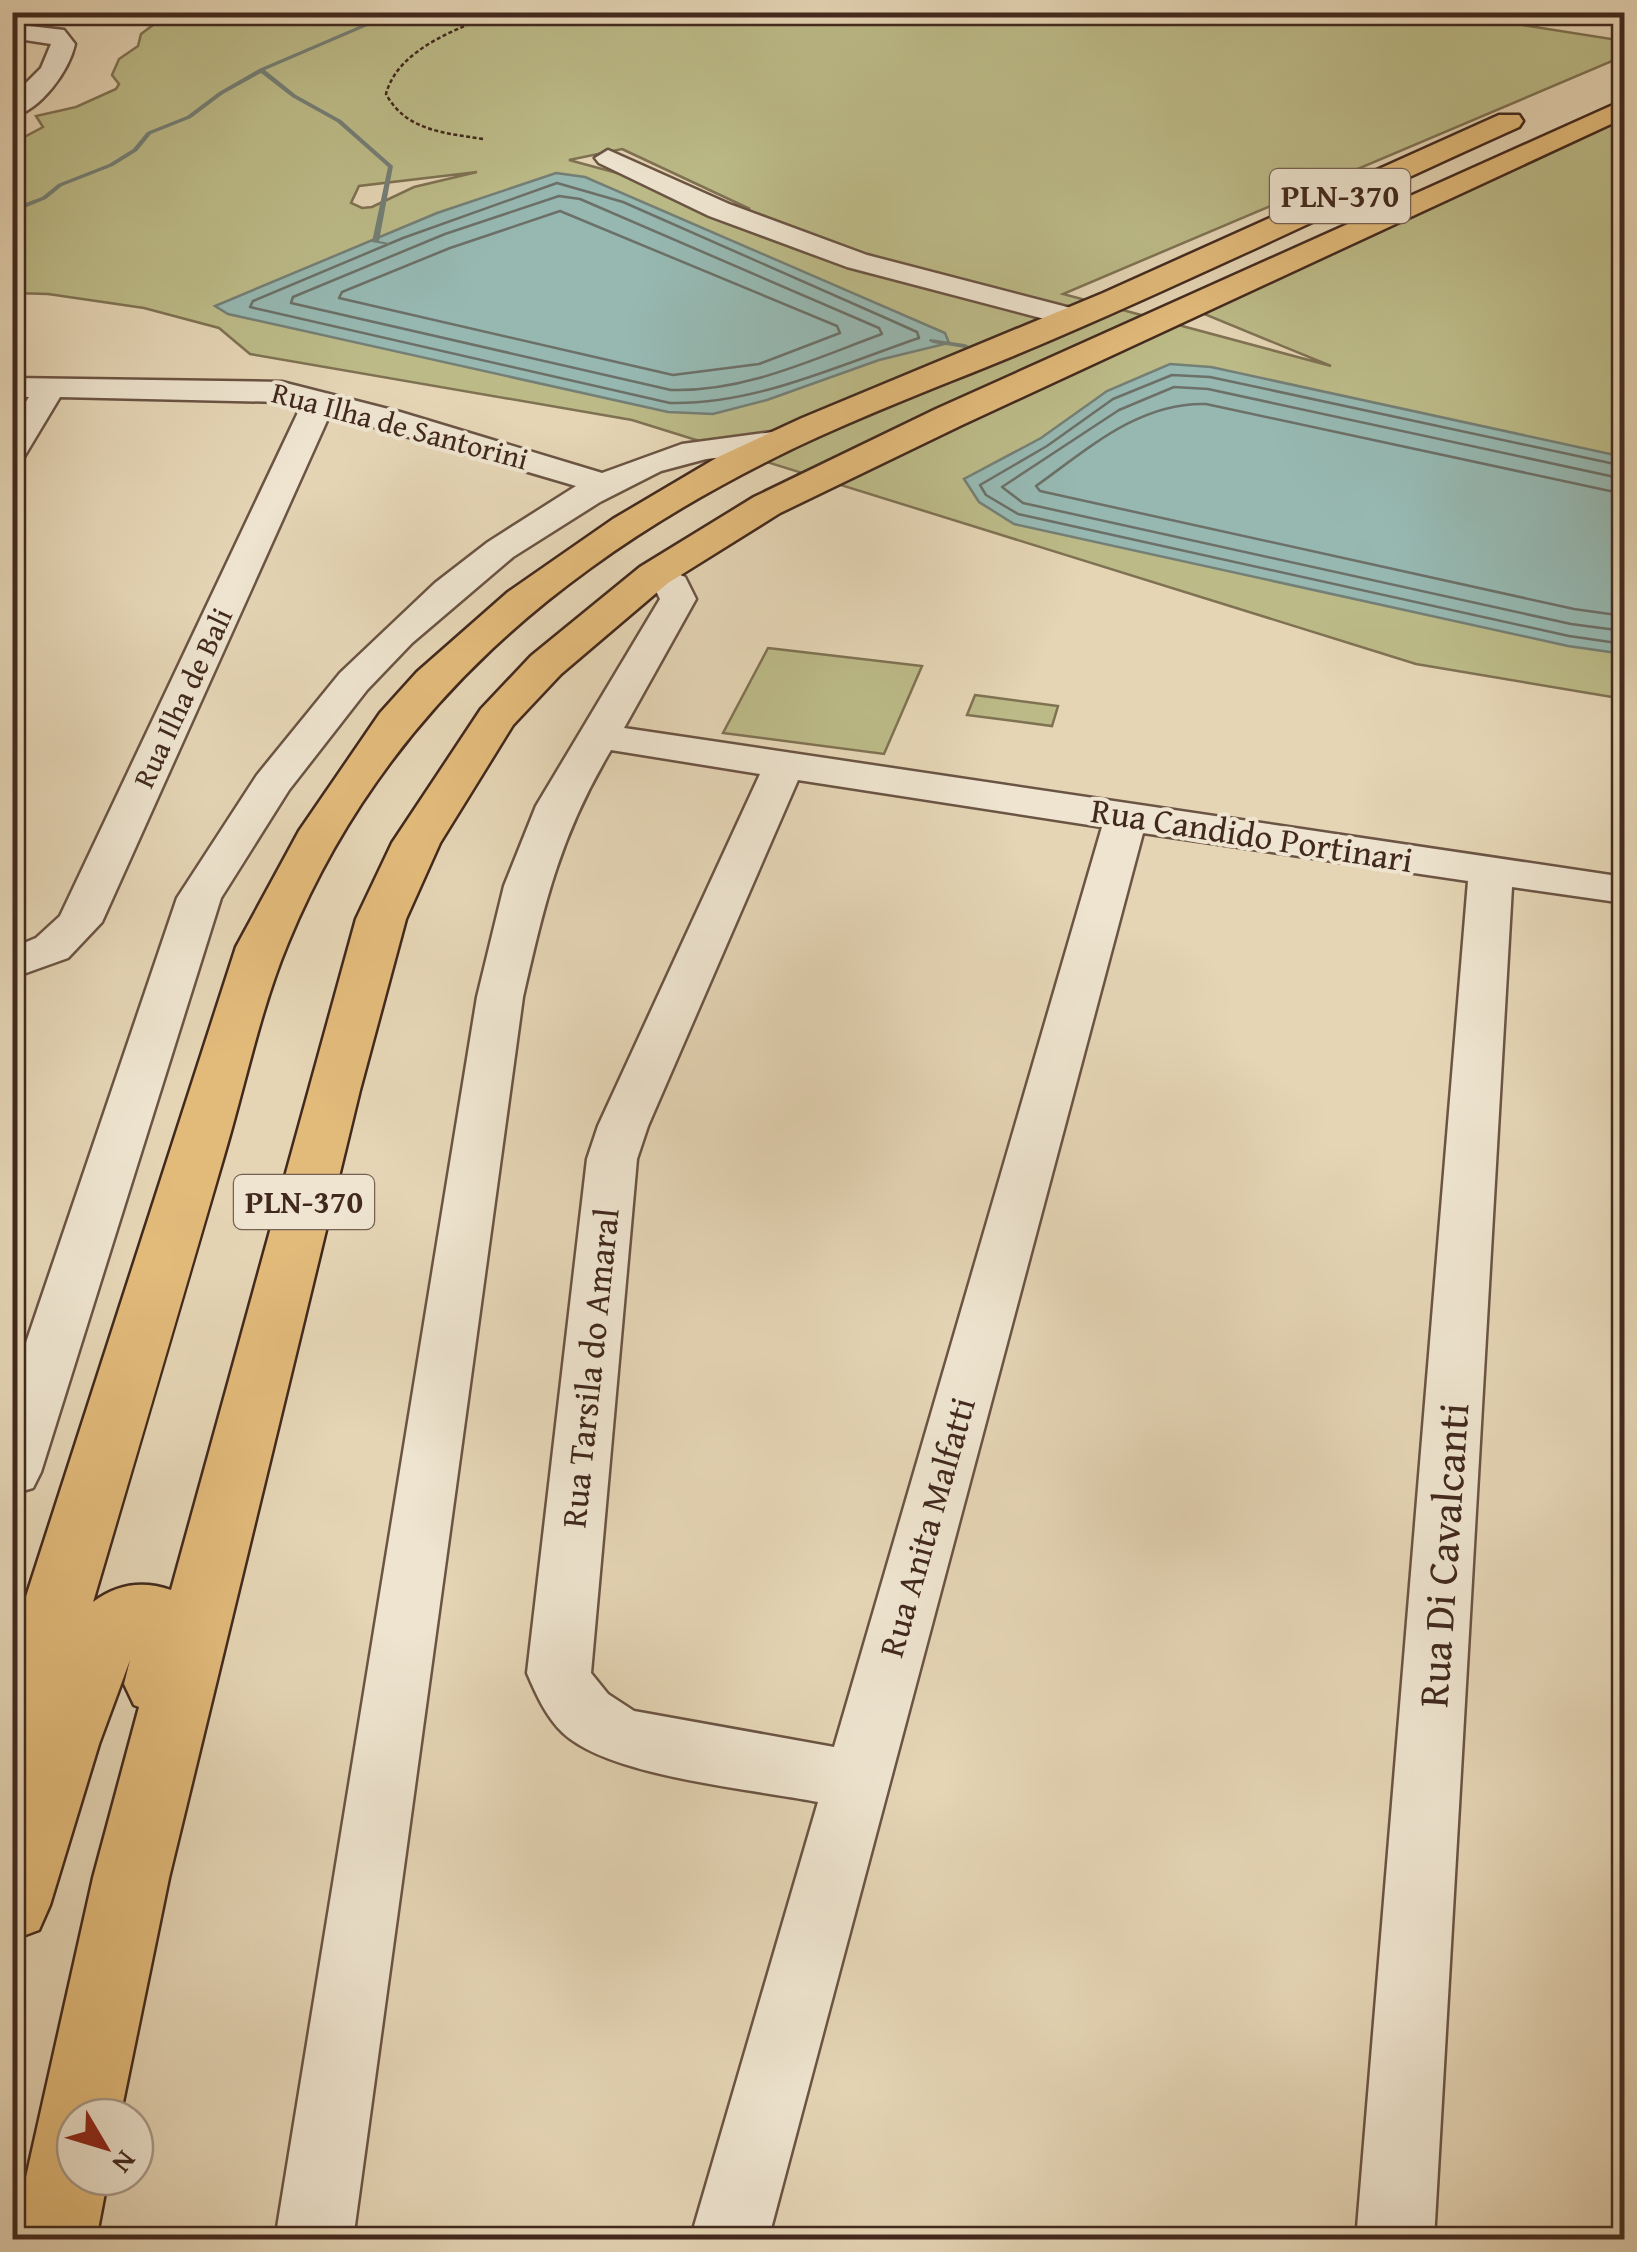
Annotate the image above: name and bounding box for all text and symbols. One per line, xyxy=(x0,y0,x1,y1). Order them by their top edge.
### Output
road number: PLN-370 xyxy=(1270,169,1410,223)
street label: Rua Ilha de Santorini xyxy=(267,370,533,480)
street label: Rua Ilha de Bali xyxy=(121,600,243,795)
street label: Rua Candido Portinari xyxy=(1088,784,1417,885)
road number: PLN-370 xyxy=(234,1175,374,1229)
street label: Rua Tarsila do Amaral xyxy=(547,1205,632,1530)
street label: Rua Anita Malfatti xyxy=(865,1391,988,1663)
street label: Rua Di Cavalcanti xyxy=(1401,1401,1484,1709)
north arrow xyxy=(55,2097,155,2197)
text: N xyxy=(103,2143,147,2183)

